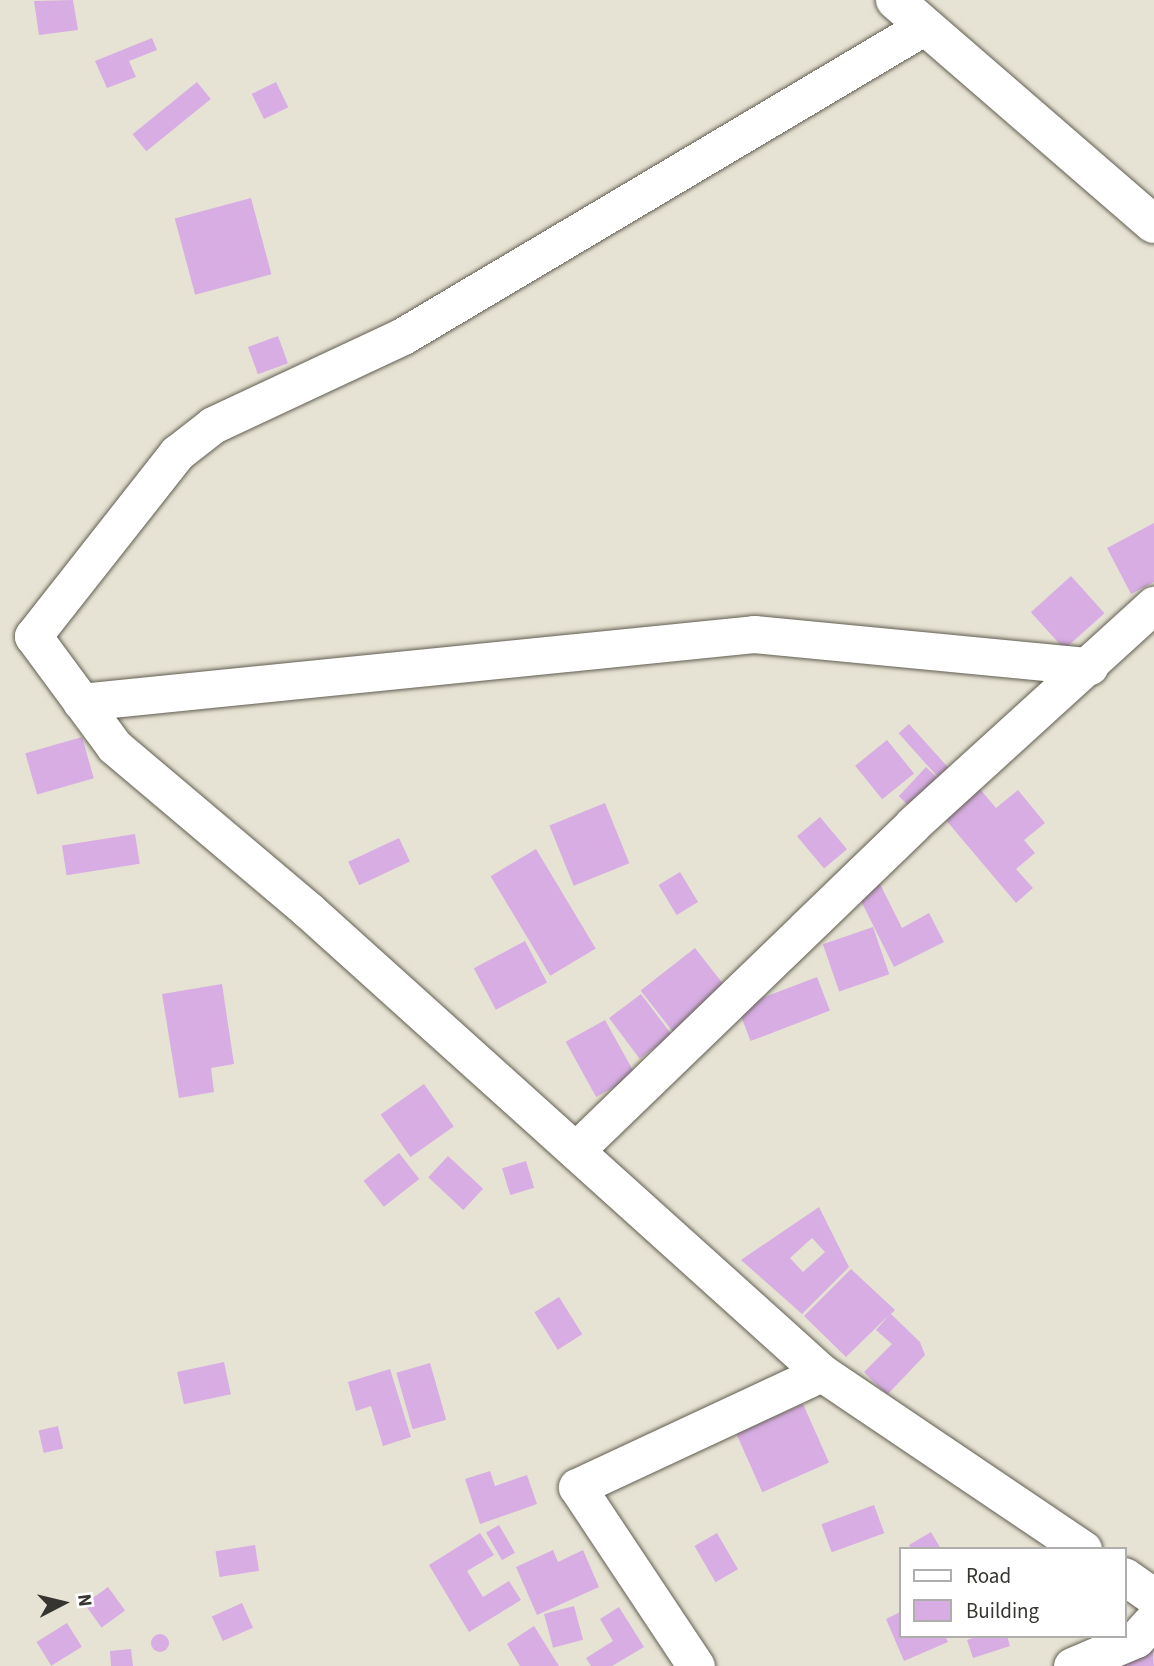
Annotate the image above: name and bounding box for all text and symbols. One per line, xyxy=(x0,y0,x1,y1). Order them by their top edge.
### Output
legend xyxy=(898,1547,1126,1638)
text: Road xyxy=(966,1561,1011,1591)
north arrow xyxy=(28,1568,98,1638)
text: N xyxy=(70,1592,99,1608)
text: Building xyxy=(966,1596,1039,1626)

